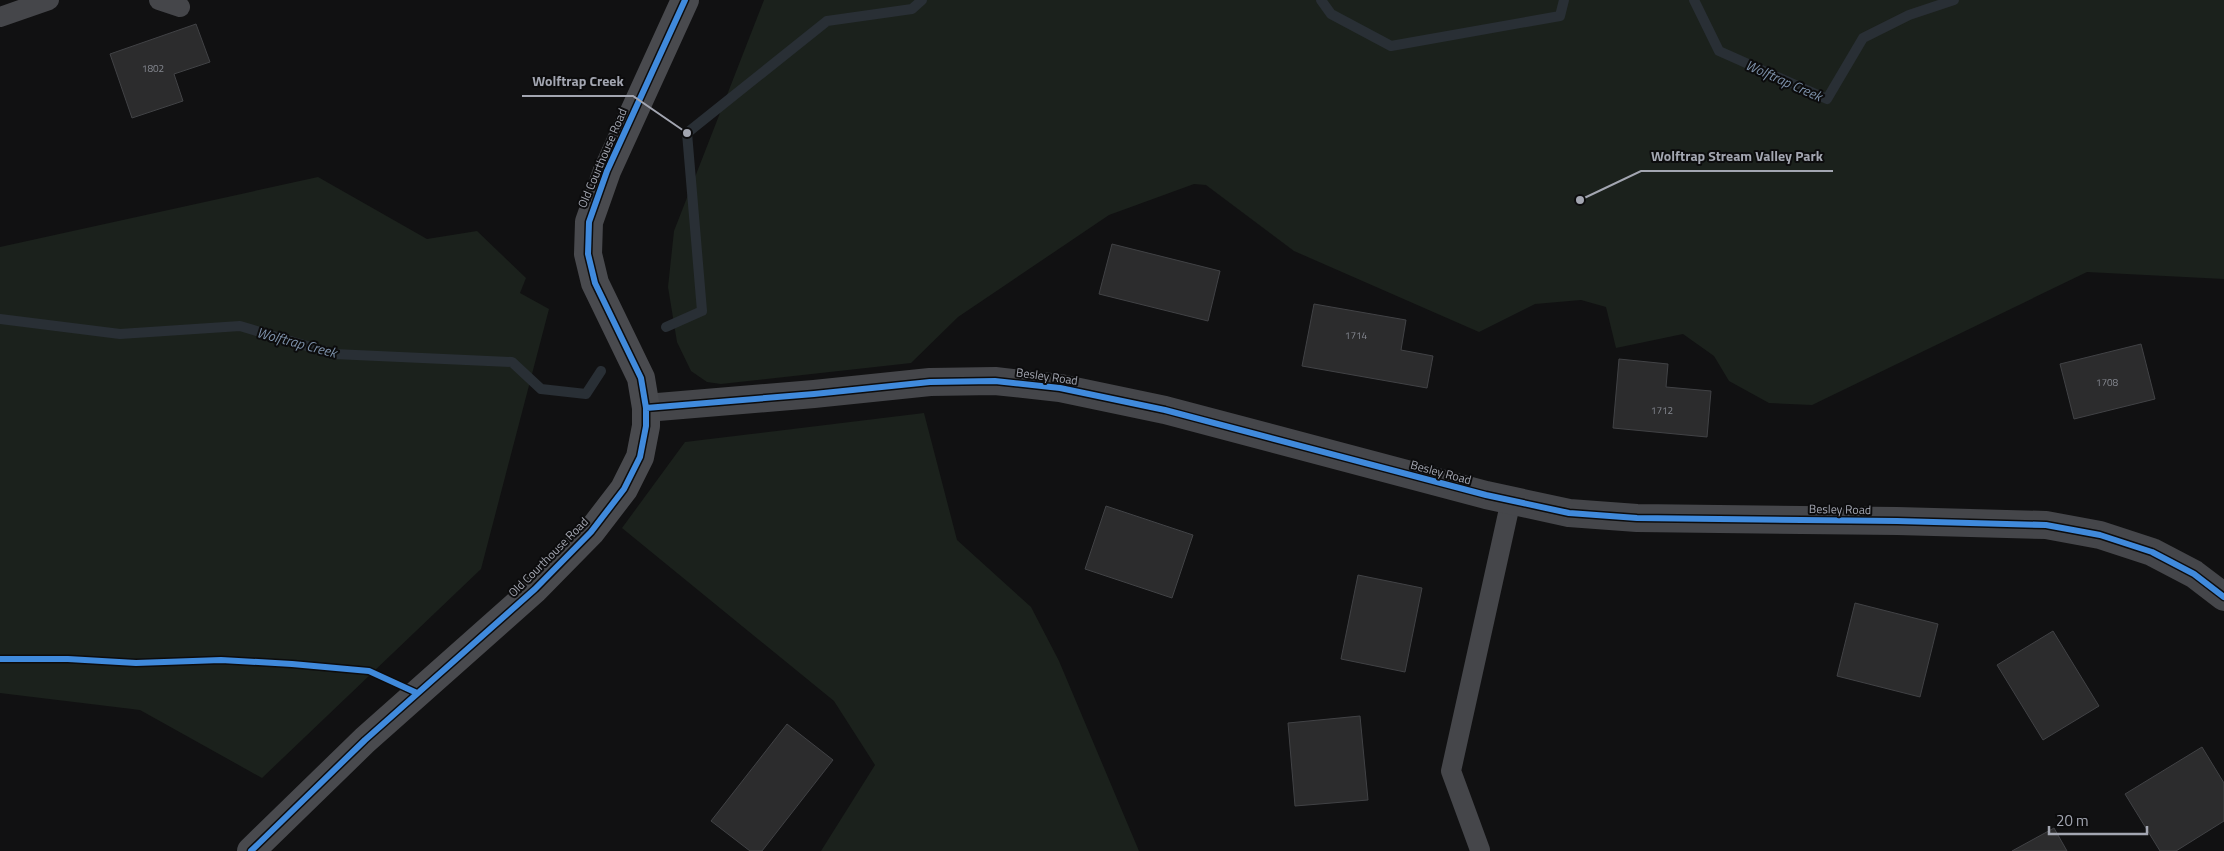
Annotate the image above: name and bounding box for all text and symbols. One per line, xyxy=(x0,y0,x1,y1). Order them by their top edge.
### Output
water label: Wolftrap Creek xyxy=(1742,54,1827,107)
house number: 1802 xyxy=(142,61,164,76)
callout: Wolftrap Creek xyxy=(522,67,633,96)
text: Wolftrap Creek xyxy=(532,70,625,91)
street label: Old Courthouse Road xyxy=(572,105,632,211)
callout: Wolftrap Stream Valley Park xyxy=(1641,142,1833,171)
text: Wolftrap Stream Valley Park xyxy=(1651,145,1824,166)
water label: Wolftrap Creek xyxy=(255,321,341,363)
house number: 1714 xyxy=(1345,328,1368,343)
street label: Besley Road xyxy=(1015,362,1079,390)
house number: 1708 xyxy=(2096,375,2119,390)
house number: 1712 xyxy=(1651,403,1673,418)
street label: Besley Road xyxy=(1409,455,1473,489)
street label: Besley Road xyxy=(1809,499,1871,519)
street label: Old Courthouse Road xyxy=(504,513,592,601)
scale bar xyxy=(2049,804,2146,836)
text: 20 m xyxy=(2056,809,2089,832)

